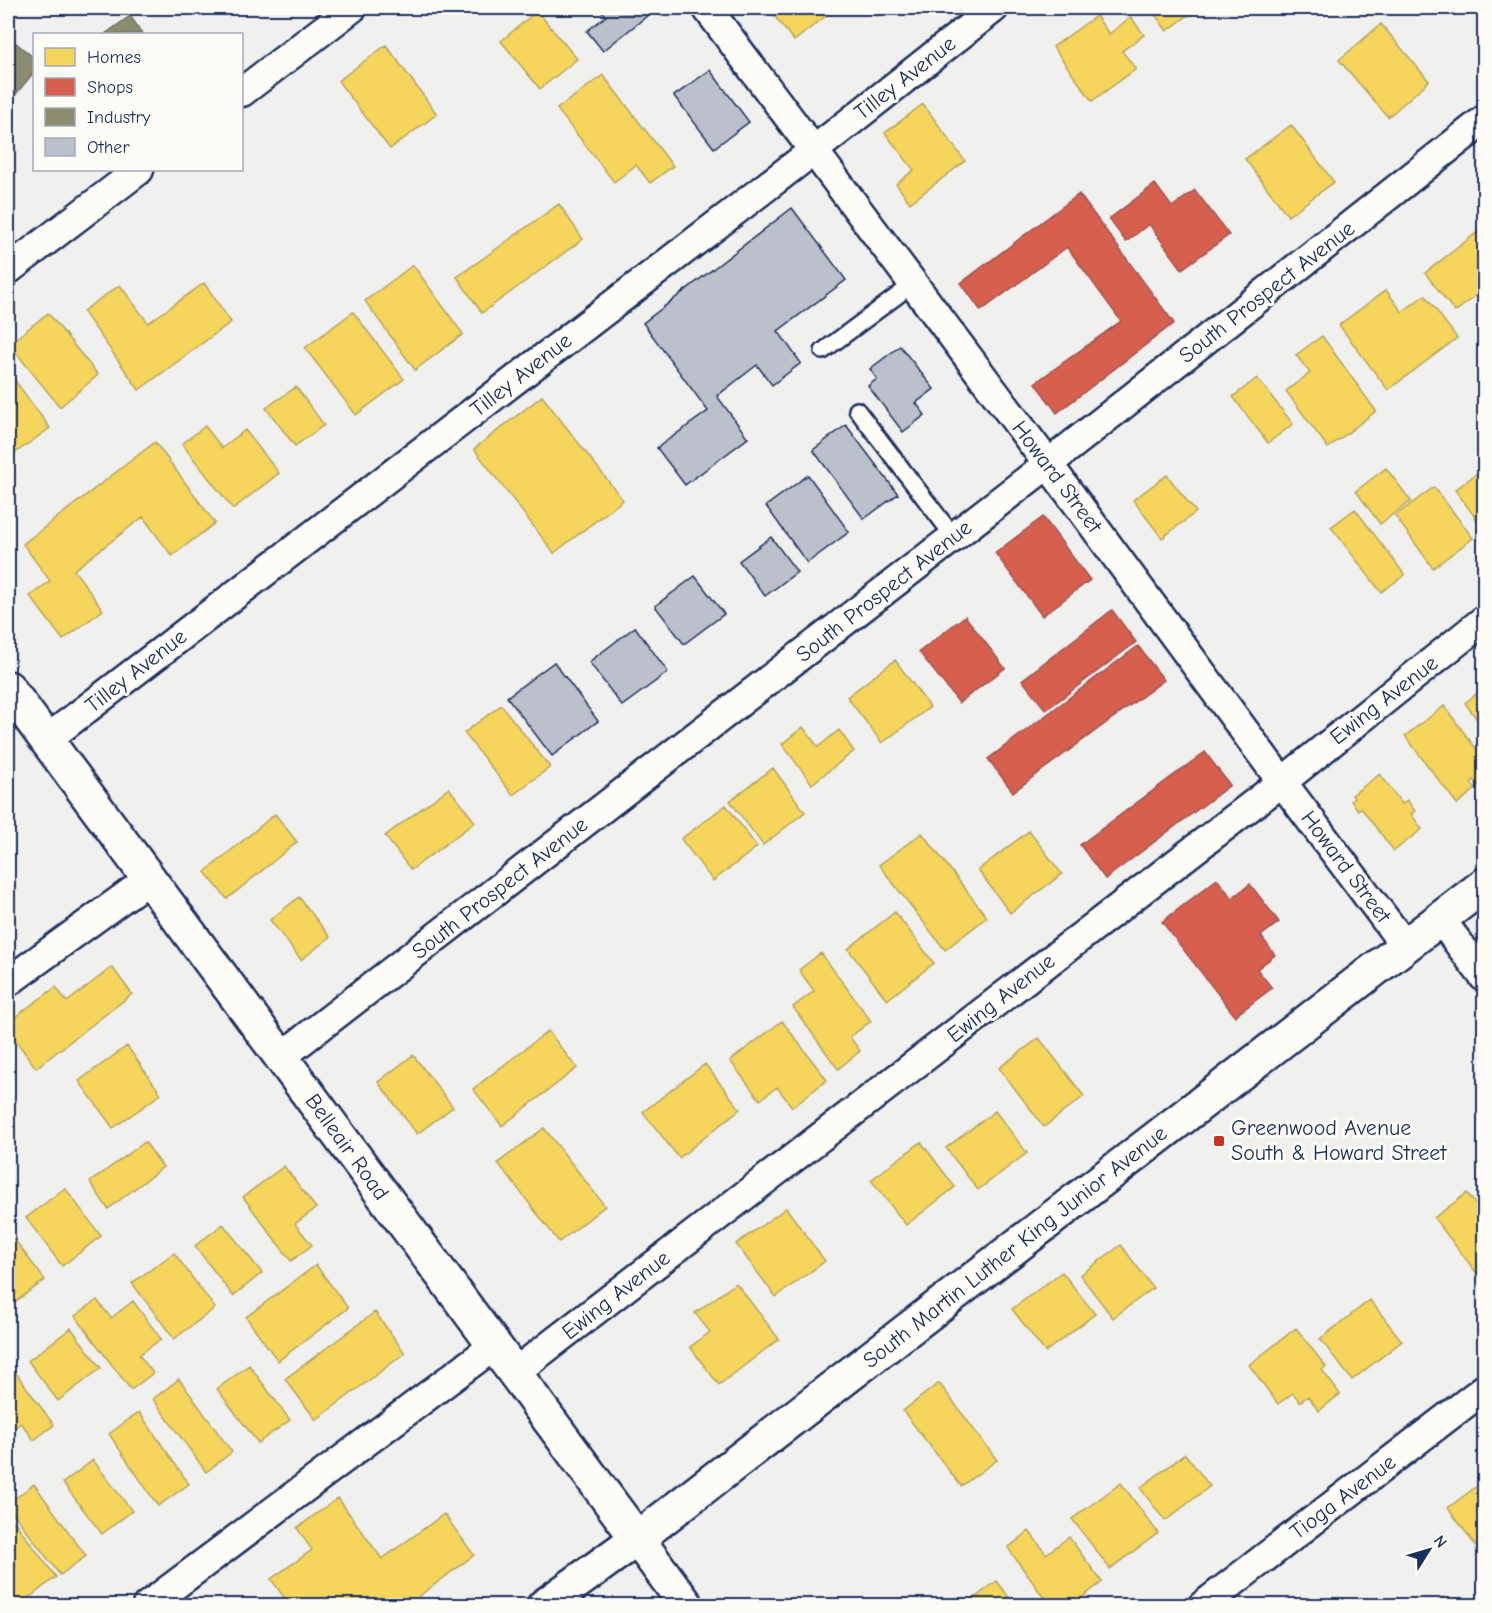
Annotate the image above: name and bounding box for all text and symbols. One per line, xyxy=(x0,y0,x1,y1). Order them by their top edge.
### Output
street label: Tilley Avenue xyxy=(849,30,961,126)
legend xyxy=(33,33,243,171)
text: Homes xyxy=(87,47,141,68)
text: Shops xyxy=(87,77,133,98)
text: Industry xyxy=(87,107,152,128)
text: Other xyxy=(87,137,130,158)
street label: South Prospect Avenue xyxy=(1174,215,1360,369)
street label: Tilley Avenue xyxy=(465,327,577,423)
street label: Howard Street xyxy=(1006,416,1108,539)
street label: South Prospect Avenue xyxy=(791,514,977,668)
street label: Tilley Avenue xyxy=(80,623,192,719)
street label: Ewing Avenue xyxy=(1325,650,1443,750)
street label: Howard Street xyxy=(1295,806,1397,929)
street label: South Prospect Avenue xyxy=(407,811,593,965)
street label: Ewing Avenue xyxy=(942,948,1060,1048)
street label: Belleair Road xyxy=(300,1089,394,1205)
place label: Greenwood Avenue South & Howard Street xyxy=(1231,1115,1447,1166)
street label: South Martin Luther King Junior Avenue xyxy=(858,1120,1172,1374)
marker: Greenwood Avenue South & Howard Street xyxy=(1212,1134,1226,1148)
street label: Ewing Avenue xyxy=(557,1245,675,1345)
street label: Tioga Avenue xyxy=(1285,1449,1401,1545)
north arrow xyxy=(1399,1520,1459,1580)
text: N xyxy=(1430,1532,1451,1551)

